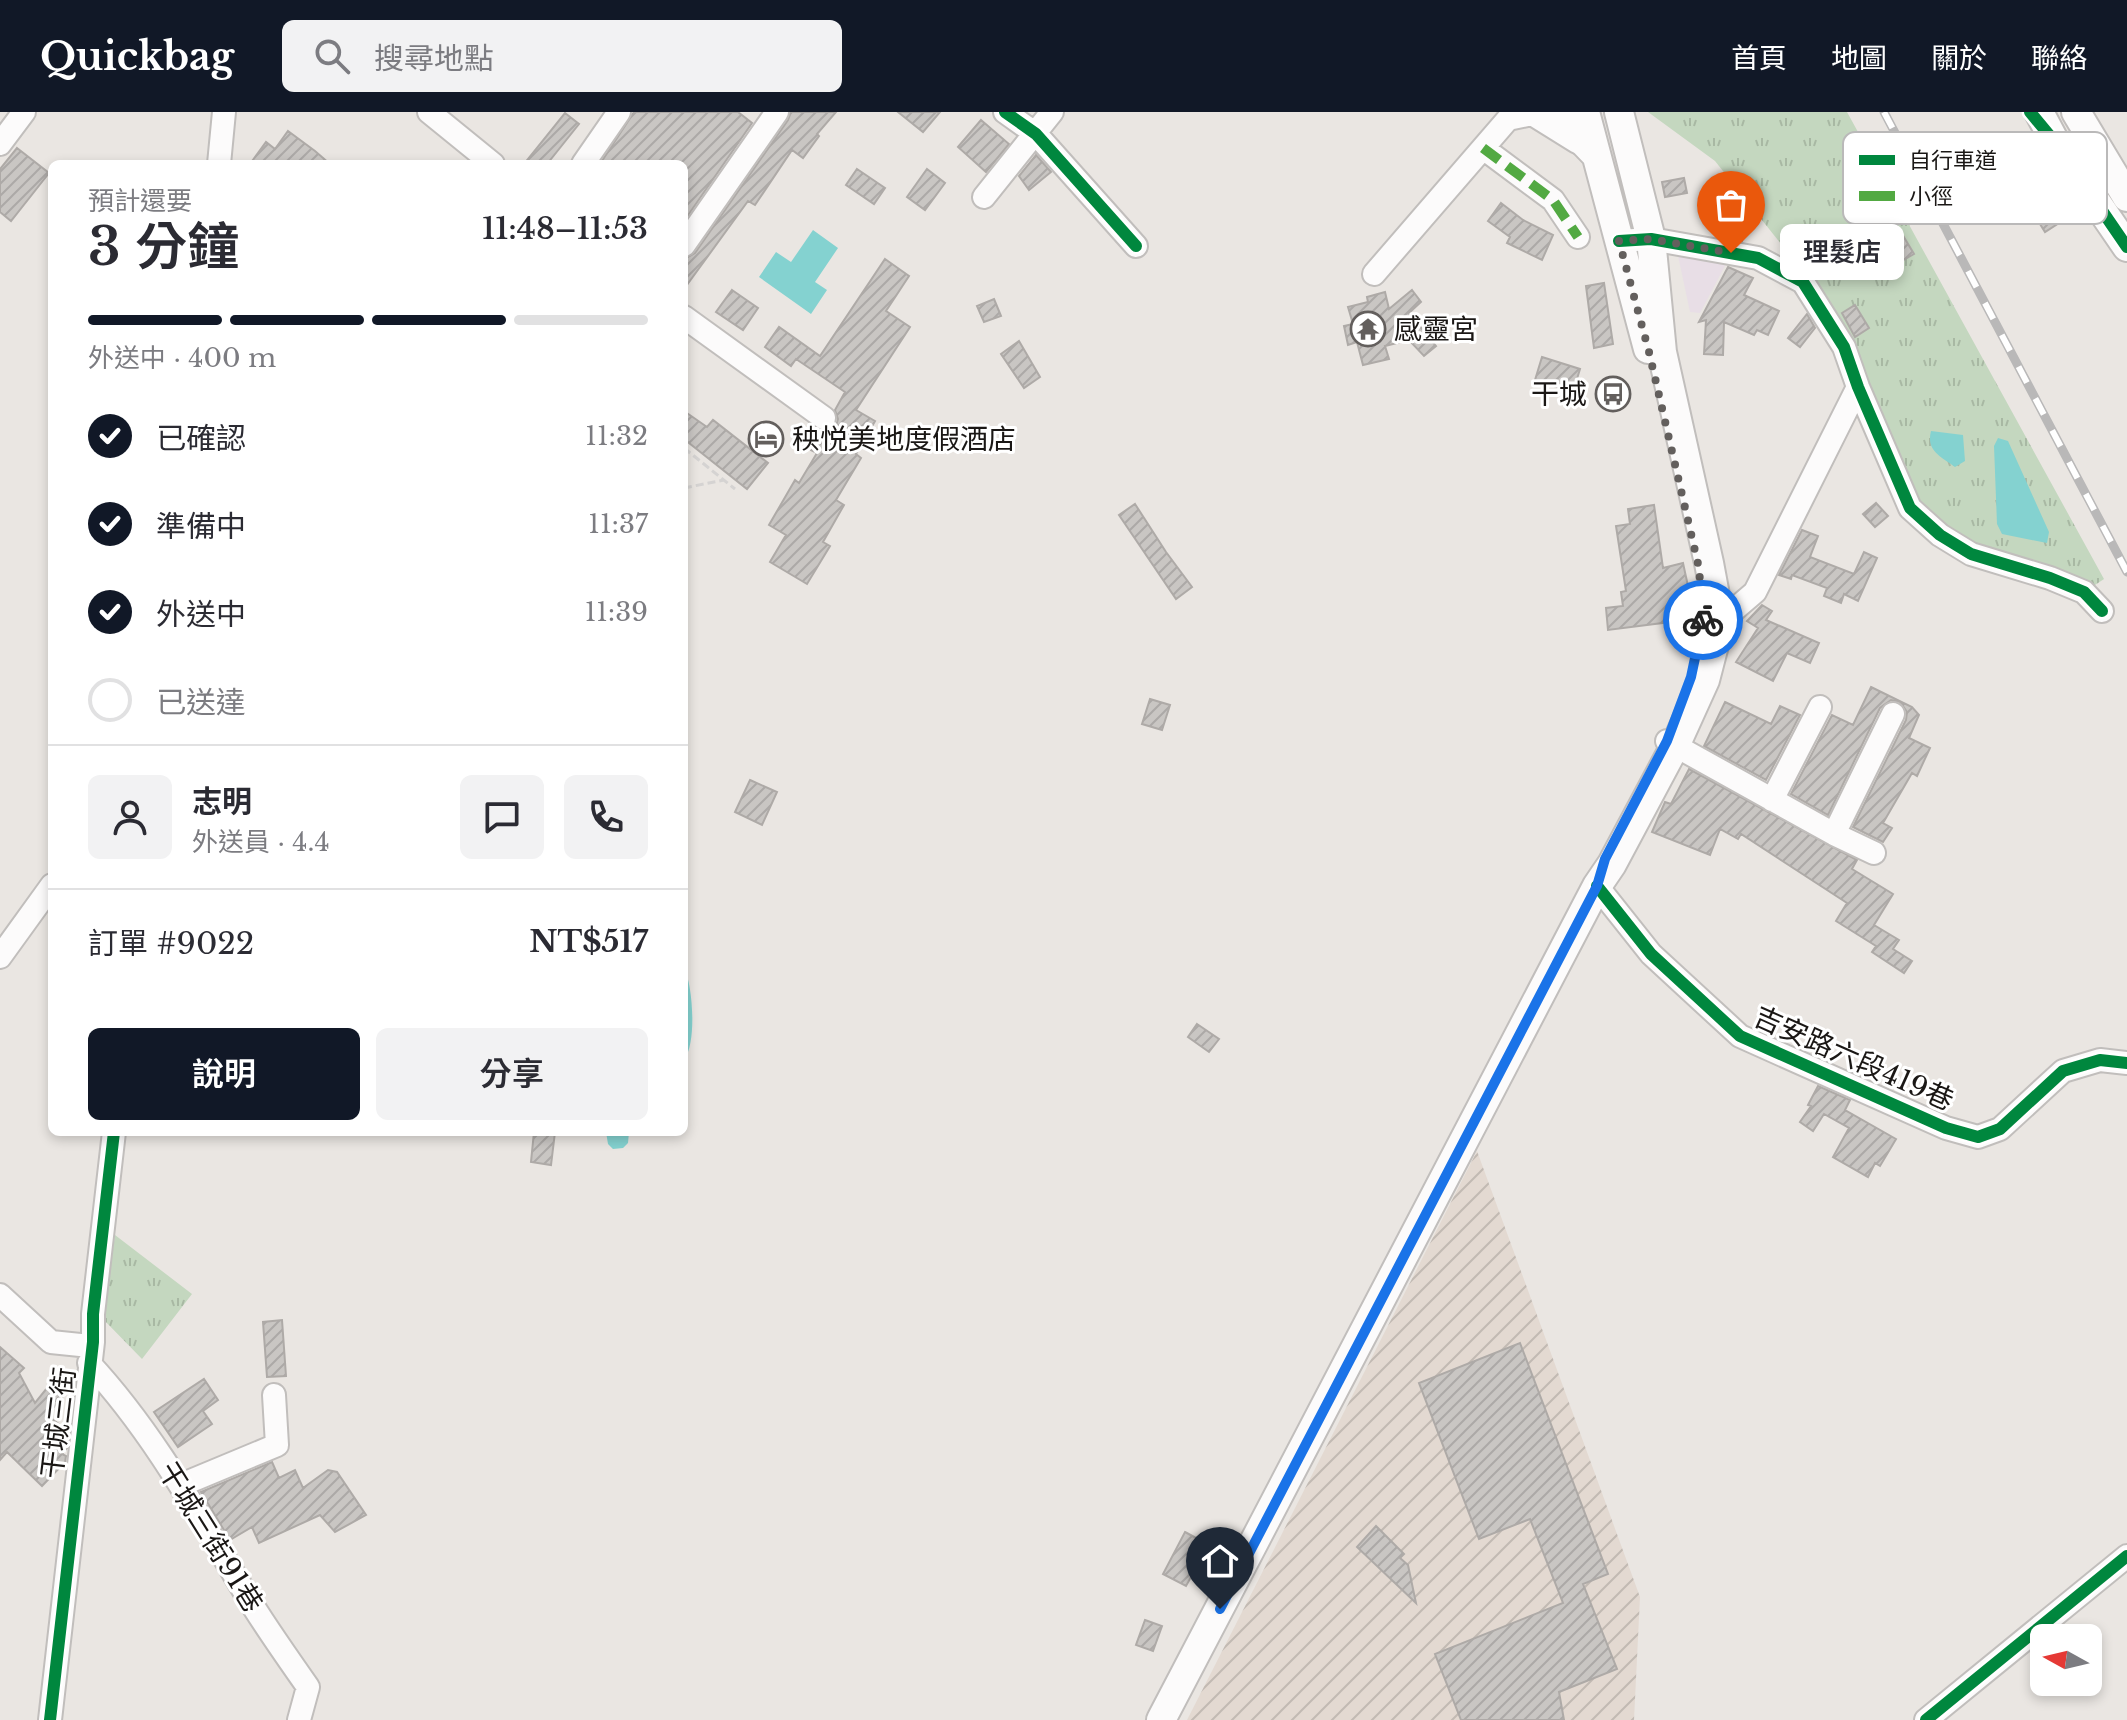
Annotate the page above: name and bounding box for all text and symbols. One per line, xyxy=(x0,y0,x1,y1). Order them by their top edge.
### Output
search box xyxy=(282,20,842,92)
text: Quickbag xyxy=(40,33,234,80)
icon: search xyxy=(310,34,354,78)
text: 搜尋地點 xyxy=(374,40,494,77)
text: 首頁 xyxy=(1731,41,1787,76)
text: 地圖 xyxy=(1831,41,1887,76)
text: 關於 xyxy=(1931,41,1987,76)
text: 聯絡 xyxy=(2031,41,2087,76)
legend xyxy=(1843,132,2107,224)
text: 自行車道 xyxy=(1909,147,1997,174)
pin xyxy=(1697,171,1765,253)
icon: bag xyxy=(1709,183,1753,227)
text: 小徑 xyxy=(1909,183,1953,210)
text: 預計還要 xyxy=(88,185,192,217)
text: 11:48–11:53 xyxy=(482,210,648,247)
text: 3 分鐘 xyxy=(88,215,239,279)
callout: 理髮店 xyxy=(1779,225,1903,281)
text: 理髮店 xyxy=(1803,236,1881,268)
temple icon: 感靈宮 xyxy=(1349,310,1387,348)
place label: 感靈宮 xyxy=(1394,312,1478,347)
text: 外送中 · 400 m xyxy=(88,342,276,374)
bus stop icon: 干城 xyxy=(1594,375,1632,413)
place label: 干城 xyxy=(1531,377,1587,412)
icon: check xyxy=(88,414,132,458)
text: 已確認 xyxy=(156,420,246,457)
text: 11:32 xyxy=(585,420,648,452)
hotel icon: 秧悦美地度假酒店 xyxy=(747,420,785,458)
place label: 秧悦美地度假酒店 xyxy=(792,422,1016,457)
icon: check xyxy=(88,502,132,546)
text: 準備中 xyxy=(156,508,246,545)
text: 11:37 xyxy=(588,508,648,540)
courier xyxy=(1663,580,1743,660)
icon: check xyxy=(88,590,132,634)
text: 外送中 xyxy=(156,596,246,633)
text: 11:39 xyxy=(585,596,648,628)
icon: bike xyxy=(1681,598,1725,642)
text: 已送達 xyxy=(156,684,246,721)
button: person xyxy=(88,775,172,859)
button: chat xyxy=(460,775,544,859)
button: phone xyxy=(564,775,648,859)
text: 志明 xyxy=(192,783,252,820)
text: 外送員 · 4.4 xyxy=(192,826,330,858)
text: NT$517 xyxy=(529,923,648,960)
text: 訂單 #9022 xyxy=(88,925,254,962)
street label: 吉安路六段419巷 xyxy=(1749,999,1959,1118)
button: 說明 xyxy=(88,1028,360,1120)
button: 分享 xyxy=(376,1028,648,1120)
street label: 干城三街 xyxy=(34,1365,83,1481)
street label: 干城三街91巷 xyxy=(151,1456,271,1619)
pin xyxy=(1186,1527,1254,1609)
icon: home xyxy=(1198,1539,1242,1583)
north arrow xyxy=(2030,1624,2102,1696)
map controls xyxy=(2030,1624,2102,1696)

